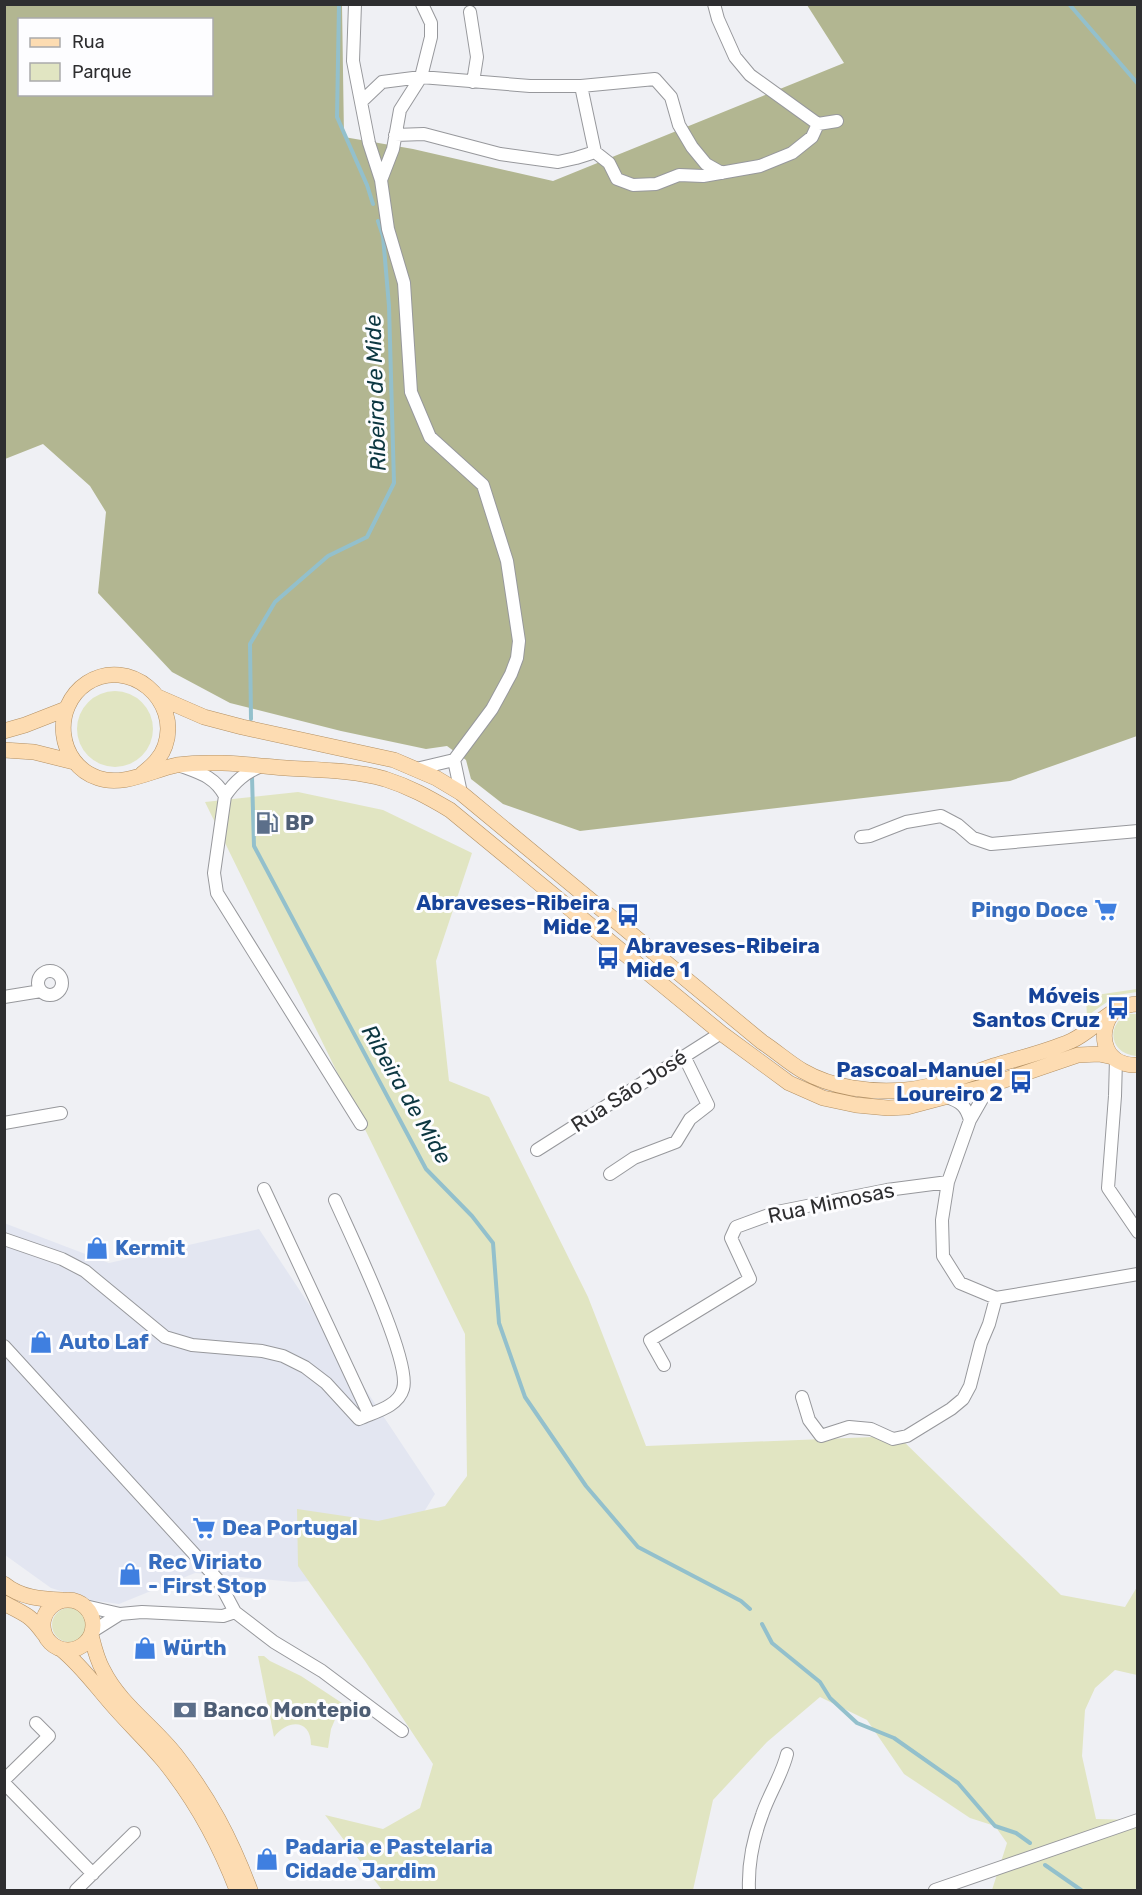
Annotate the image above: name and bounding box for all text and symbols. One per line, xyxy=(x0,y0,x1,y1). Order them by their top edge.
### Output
legend xyxy=(18,18,213,96)
text: Rua xyxy=(72,31,105,53)
text: Parque xyxy=(72,61,132,83)
water label: Ribeira de Mide xyxy=(359,314,392,472)
fuel station icon: BP xyxy=(254,810,280,836)
place label: BP xyxy=(285,810,314,835)
place label: Abraveses-Ribeira Mide 2 xyxy=(416,890,610,939)
place label: Pingo Doce xyxy=(971,897,1088,922)
supermarket icon: Pingo Doce xyxy=(1093,897,1119,923)
bus stop icon: Abraveses-Ribeira Mide 2 xyxy=(615,902,641,928)
place label: Abraveses-Ribeira Mide 1 xyxy=(626,933,820,982)
bus stop icon: Abraveses-Ribeira Mide 1 xyxy=(595,945,621,971)
place label: Móveis Santos Cruz xyxy=(972,983,1100,1032)
bus stop icon: Móveis Santos Cruz xyxy=(1105,995,1131,1021)
water label: Ribeira de Mide xyxy=(356,1020,457,1169)
street label: Rua São José xyxy=(566,1044,691,1137)
place label: Pascoal-Manuel Loureiro 2 xyxy=(836,1057,1003,1106)
bus stop icon: Pascoal-Manuel Loureiro 2 xyxy=(1008,1069,1034,1095)
street label: Rua Mimosas xyxy=(765,1177,896,1228)
shop icon: Kermit xyxy=(84,1235,110,1261)
place label: Kermit xyxy=(115,1235,186,1260)
shop icon: Auto Laf xyxy=(28,1329,54,1355)
place label: Auto Laf xyxy=(59,1329,149,1354)
supermarket icon: Dea Portugal xyxy=(191,1515,217,1541)
place label: Dea Portugal xyxy=(222,1515,358,1540)
place label: Rec Viriato - First Stop xyxy=(148,1549,267,1598)
shop icon: Rec Viriato - First Stop xyxy=(117,1561,143,1587)
shop icon: Würth xyxy=(132,1635,158,1661)
place label: Würth xyxy=(163,1635,227,1660)
bank icon: Banco Montepio xyxy=(172,1697,198,1723)
place label: Banco Montepio xyxy=(203,1697,371,1722)
place label: Padaria e Pastelaria Cidade Jardim xyxy=(285,1834,493,1883)
shop icon: Padaria e Pastelaria Cidade Jardim xyxy=(254,1846,280,1872)

